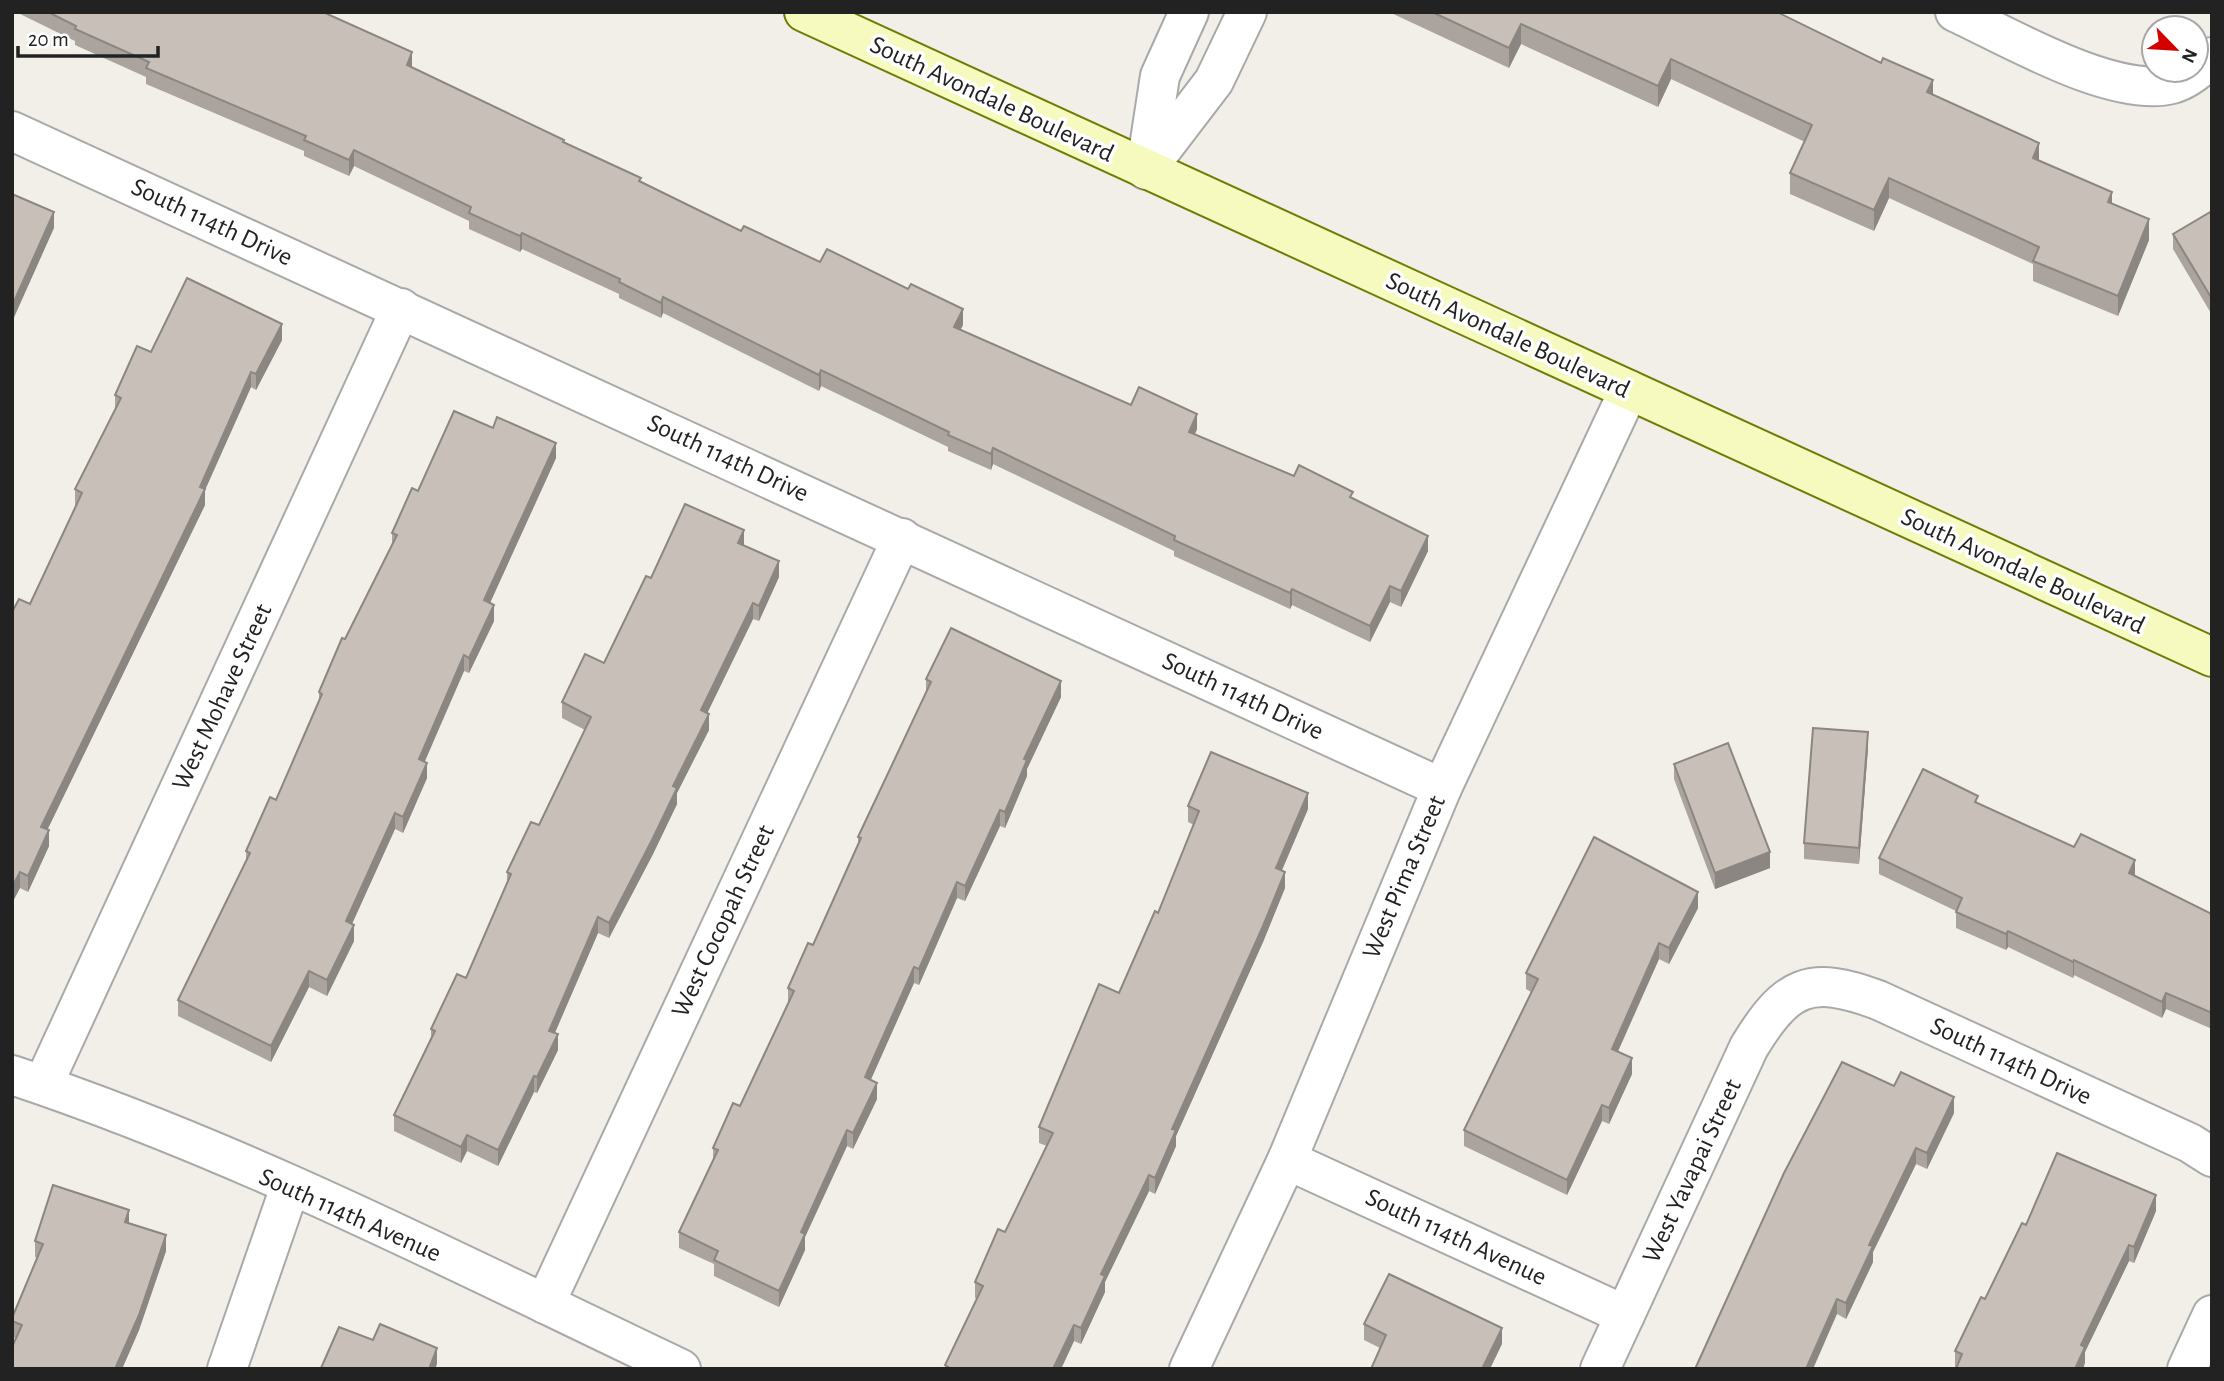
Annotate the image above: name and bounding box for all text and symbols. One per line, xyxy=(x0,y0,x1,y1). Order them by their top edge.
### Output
scale bar xyxy=(18,14,158,58)
north arrow xyxy=(2140,14,2210,84)
text: 20 m xyxy=(28,29,69,50)
street label: South Avondale Boulevard xyxy=(866,31,1118,167)
text: N xyxy=(2178,46,2200,66)
street label: South 114th Drive xyxy=(127,173,297,271)
street label: South Avondale Boulevard xyxy=(1382,267,1634,403)
street label: South 114th Drive xyxy=(643,409,813,507)
street label: South Avondale Boulevard xyxy=(1897,503,2149,639)
street label: West Mohave Street xyxy=(167,600,277,794)
street label: South 114th Drive xyxy=(1158,647,1328,745)
street label: West Pima Street xyxy=(1358,792,1450,962)
street label: West Cocopah Street xyxy=(667,821,779,1021)
street label: South 114th Drive xyxy=(1926,1012,2096,1110)
street label: West Yavapai Street xyxy=(1638,1075,1746,1267)
street label: South 114th Avenue xyxy=(255,1163,445,1267)
street label: South 114th Avenue xyxy=(1362,1184,1550,1290)

